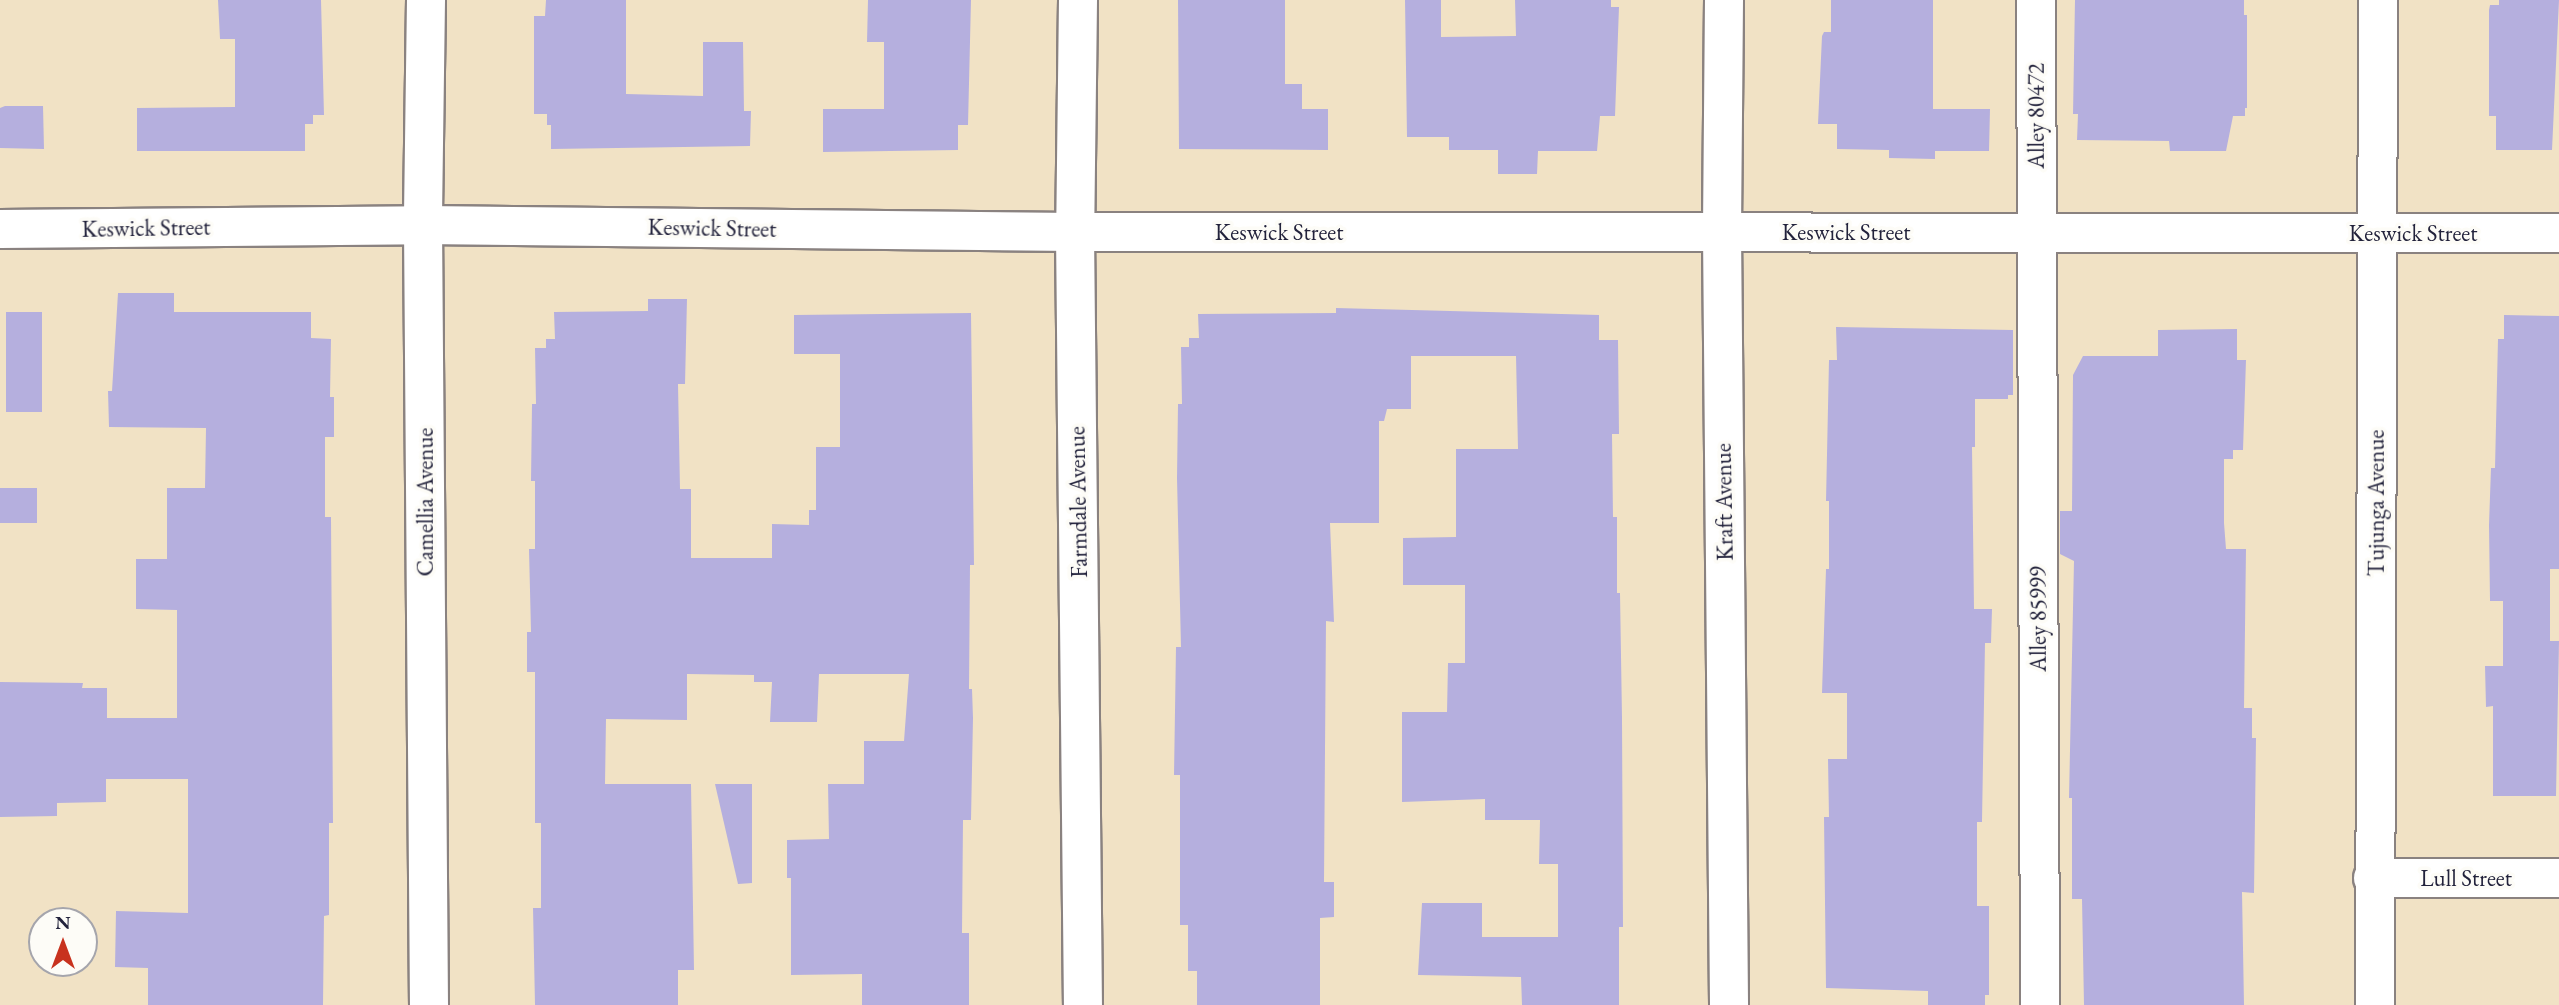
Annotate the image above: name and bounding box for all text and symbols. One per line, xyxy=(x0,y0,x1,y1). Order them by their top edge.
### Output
street label: Alley 80472 xyxy=(2022,63,2050,169)
street label: Keswick Street xyxy=(81,213,211,243)
street label: Keswick Street xyxy=(647,213,777,243)
street label: Keswick Street xyxy=(1215,218,1343,246)
street label: Keswick Street xyxy=(1782,218,1910,246)
street label: Keswick Street xyxy=(2349,219,2477,247)
street label: Farmdale Avenue xyxy=(1063,426,1093,578)
street label: Camellia Avenue xyxy=(411,428,439,576)
street label: Tujunga Avenue xyxy=(2362,430,2390,576)
street label: Kraft Avenue xyxy=(1709,443,1739,561)
street label: Alley 85999 xyxy=(2024,566,2052,672)
street label: Lull Street xyxy=(2420,864,2512,892)
north arrow xyxy=(28,907,98,977)
text: N xyxy=(55,910,71,935)

